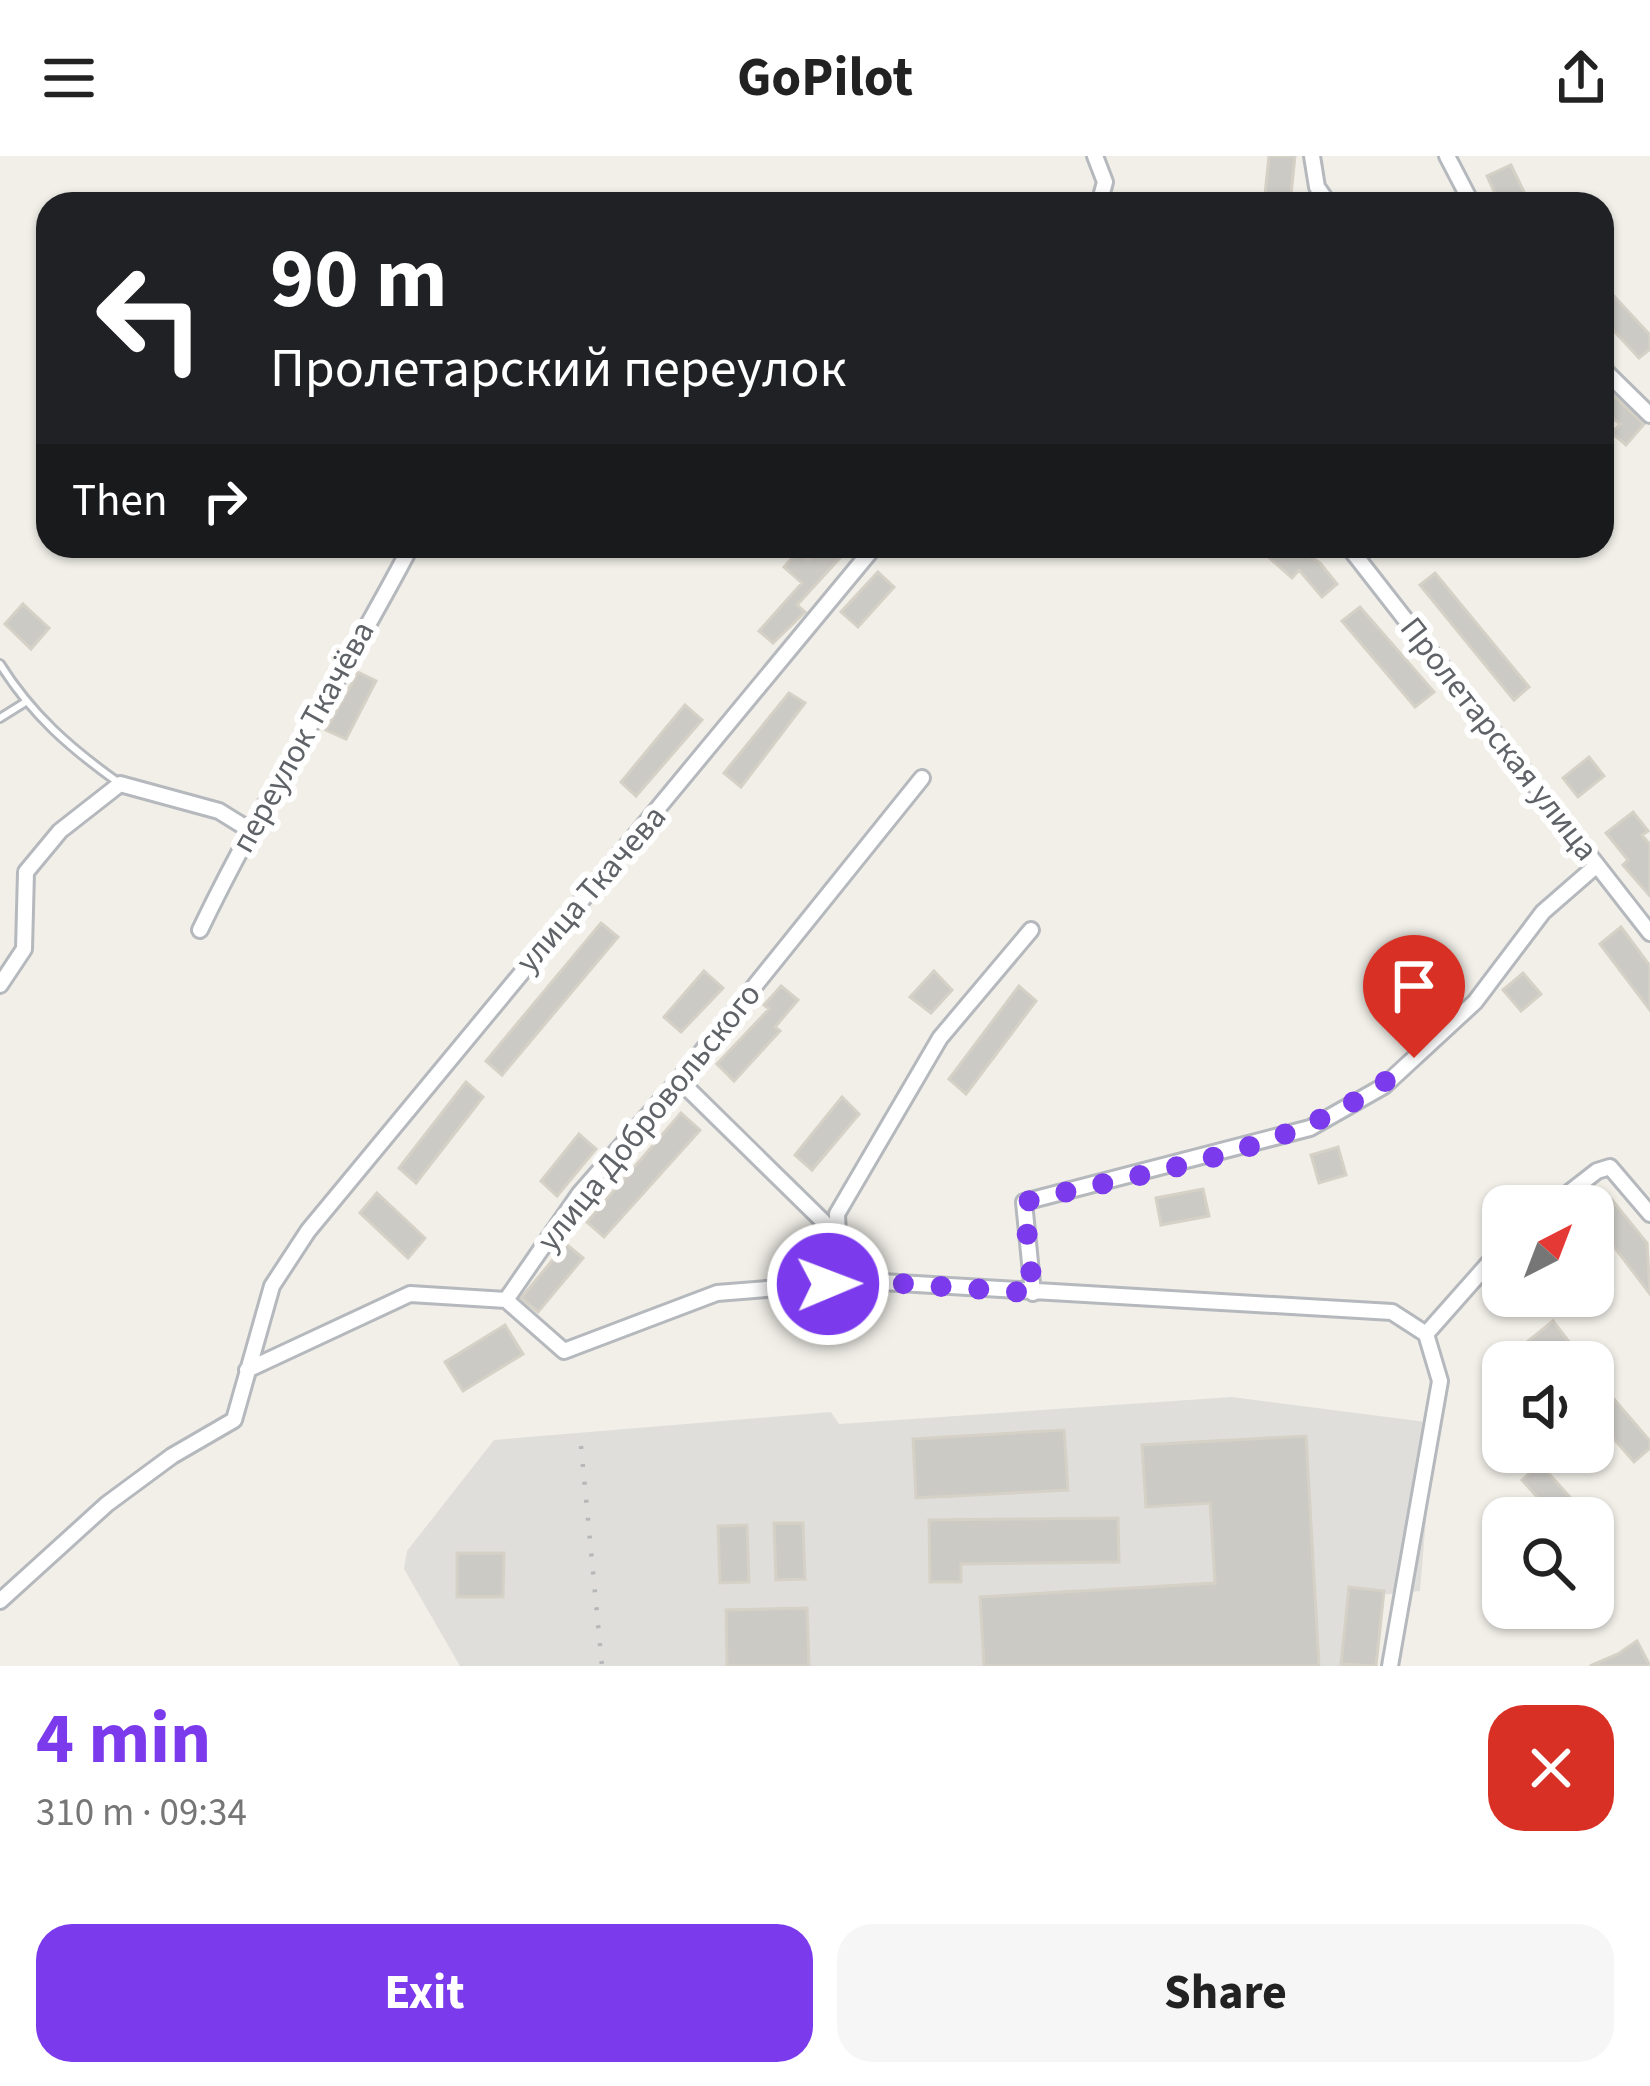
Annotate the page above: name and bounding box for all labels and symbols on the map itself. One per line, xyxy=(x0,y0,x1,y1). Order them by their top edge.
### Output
street label: Пролетарская улица xyxy=(1389,607,1609,871)
street label: переулок Ткачёва xyxy=(220,613,386,861)
street label: улица Ткачева xyxy=(505,795,677,983)
pin xyxy=(1363,935,1465,1058)
street label: улица Добровольского xyxy=(526,973,772,1261)
north arrow xyxy=(1482,1185,1614,1317)
position arrow xyxy=(765,1221,891,1347)

